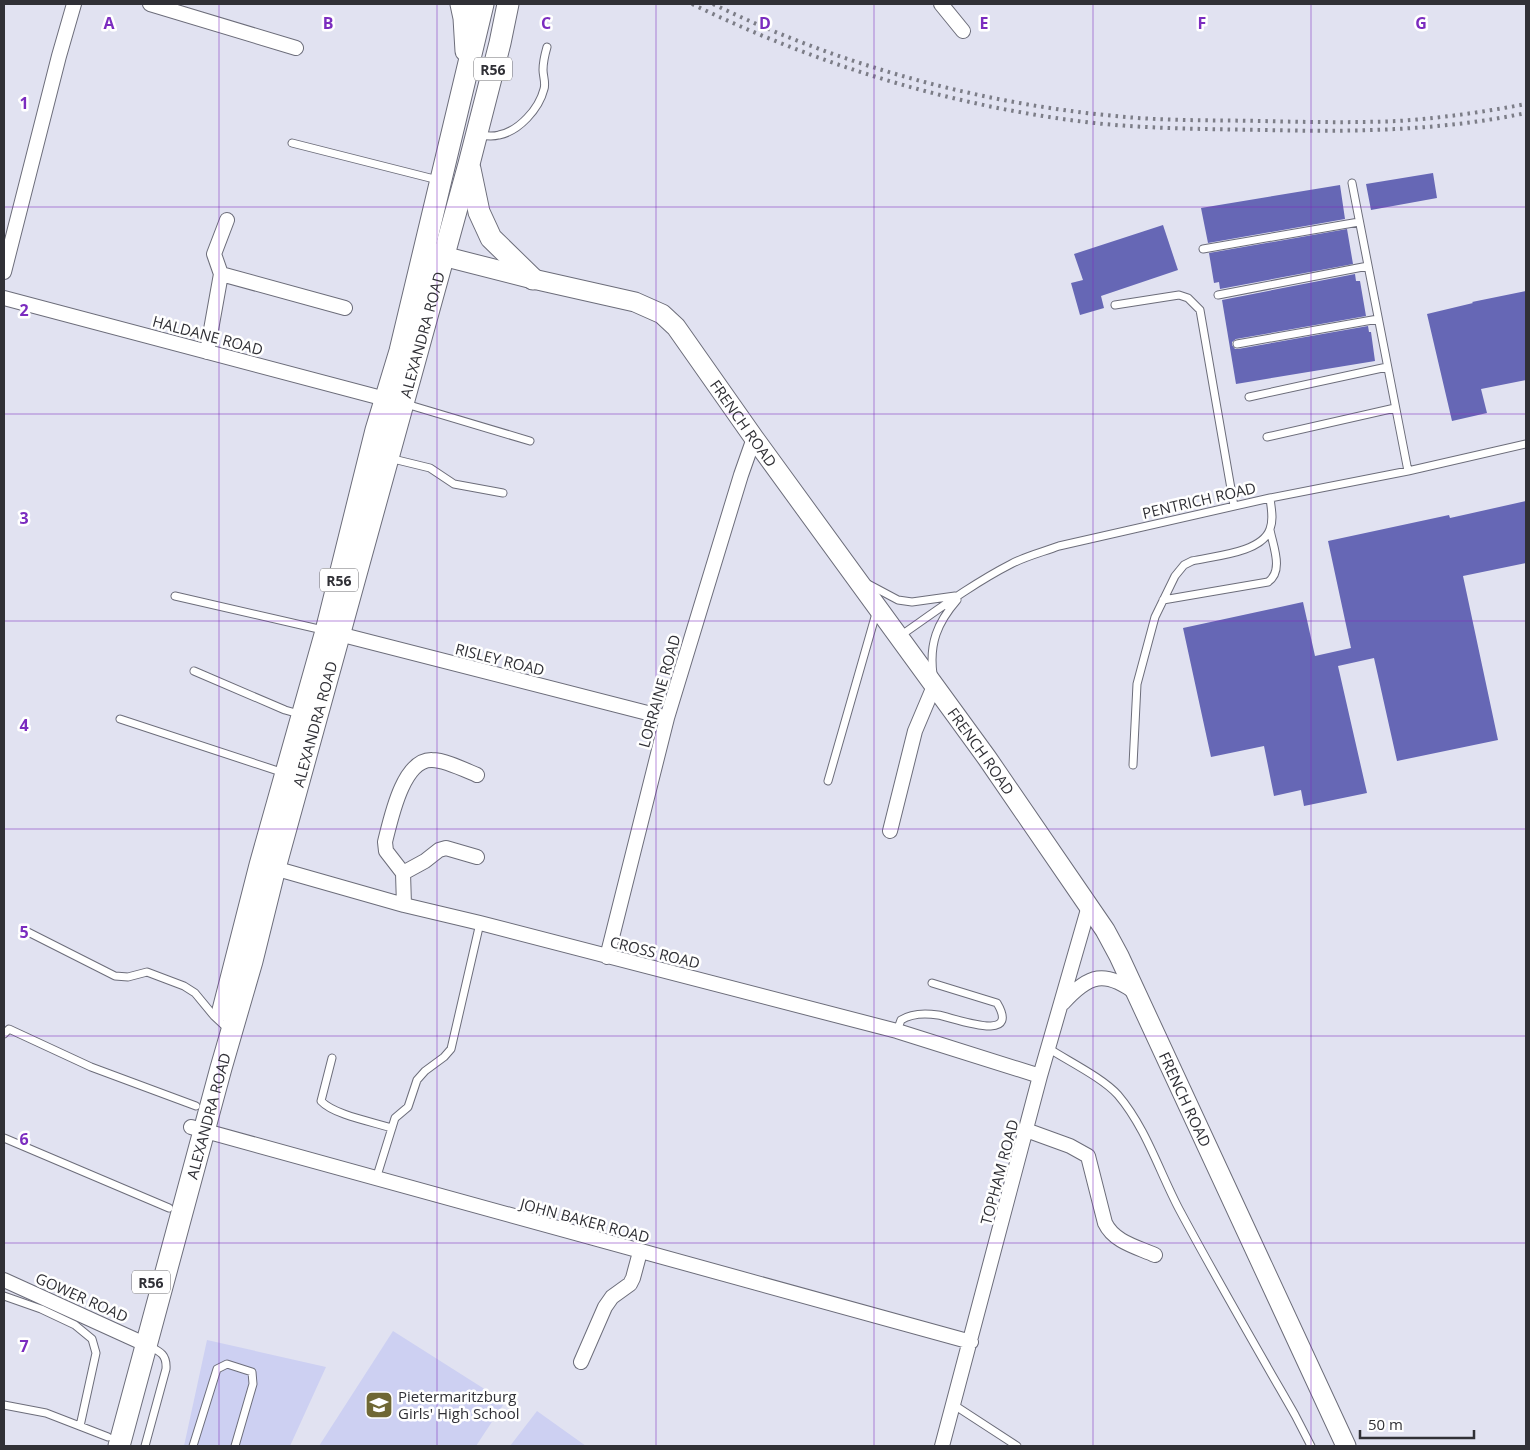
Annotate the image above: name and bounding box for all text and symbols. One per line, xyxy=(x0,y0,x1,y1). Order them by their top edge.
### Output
text: A xyxy=(103,12,115,34)
text: B xyxy=(323,12,333,34)
text: C xyxy=(541,12,551,34)
text: D xyxy=(759,12,771,34)
text: E xyxy=(980,12,989,34)
text: F xyxy=(1198,12,1206,34)
text: G xyxy=(1415,12,1427,34)
road number: R56 xyxy=(474,58,512,80)
text: 1 xyxy=(19,92,29,114)
street label: ALEXANDRA ROAD xyxy=(395,269,449,400)
text: 2 xyxy=(19,299,29,321)
street label: HALDANE ROAD xyxy=(151,311,265,359)
street label: FRENCH ROAD xyxy=(706,376,782,471)
street label: PENTRICH ROAD xyxy=(1140,477,1258,523)
text: 3 xyxy=(19,507,29,529)
road number: R56 xyxy=(320,568,358,592)
street label: LORRAINE ROAD xyxy=(633,632,685,750)
street label: RISLEY ROAD xyxy=(453,638,547,680)
street label: ALEXANDRA ROAD xyxy=(288,659,342,789)
street label: FRENCH ROAD xyxy=(943,703,1019,798)
text: 4 xyxy=(19,714,29,736)
text: 5 xyxy=(19,921,29,943)
street label: CROSS ROAD xyxy=(608,931,702,973)
street label: FRENCH ROAD xyxy=(1155,1049,1216,1150)
street label: ALEXANDRA ROAD xyxy=(182,1050,235,1181)
street label: TOPHAM ROAD xyxy=(975,1117,1023,1227)
text: 6 xyxy=(19,1128,29,1150)
street label: JOHN BAKER ROAD xyxy=(516,1193,652,1247)
street label: GOWER ROAD xyxy=(33,1268,131,1326)
road number: R56 xyxy=(132,1270,170,1294)
text: 7 xyxy=(19,1335,29,1357)
place label: Pietermaritzburg Girls' High School xyxy=(398,1386,519,1423)
school or university icon: Pietermaritzburg Girls' High School xyxy=(364,1390,394,1420)
scale bar xyxy=(1360,1408,1474,1440)
text: 50 m xyxy=(1368,1414,1403,1434)

